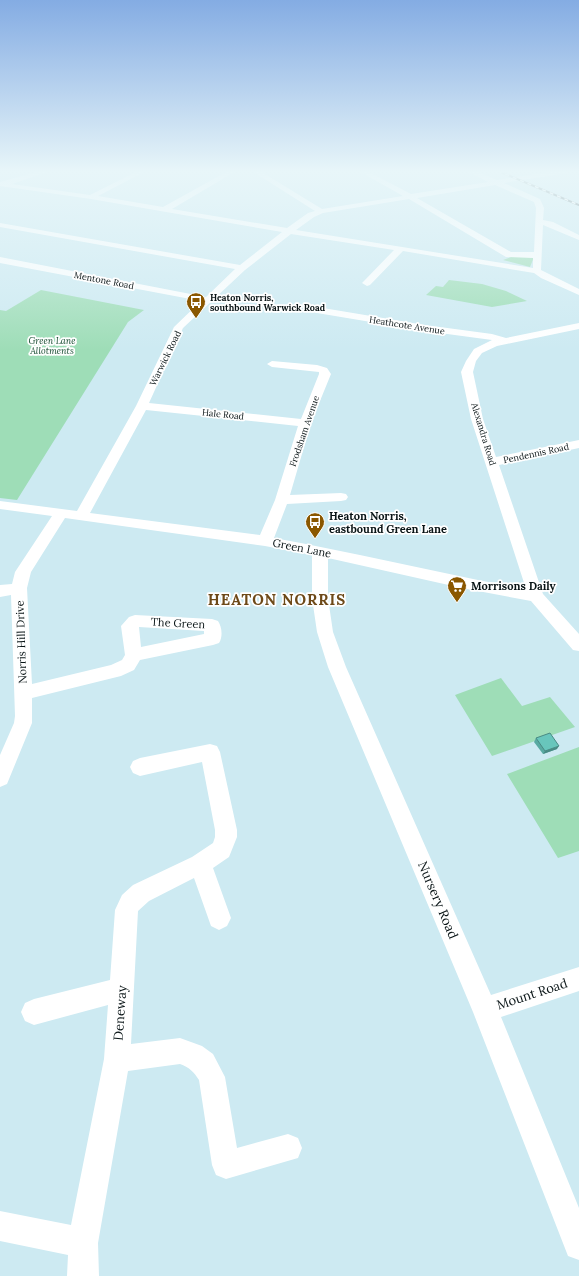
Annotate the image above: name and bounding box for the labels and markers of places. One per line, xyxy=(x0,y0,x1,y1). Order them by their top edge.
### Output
bus stop icon: Heaton Norris, southbound Warwick Road xyxy=(185,291,207,319)
place label: Heaton Norris, southbound Warwick Road xyxy=(210,292,326,313)
place label: Heaton Norris, eastbound Green Lane xyxy=(329,509,447,536)
bus stop icon: Heaton Norris, eastbound Green Lane xyxy=(304,511,326,539)
supermarket icon: Morrisons Daily xyxy=(446,575,468,603)
place label: Morrisons Daily xyxy=(471,579,557,593)

